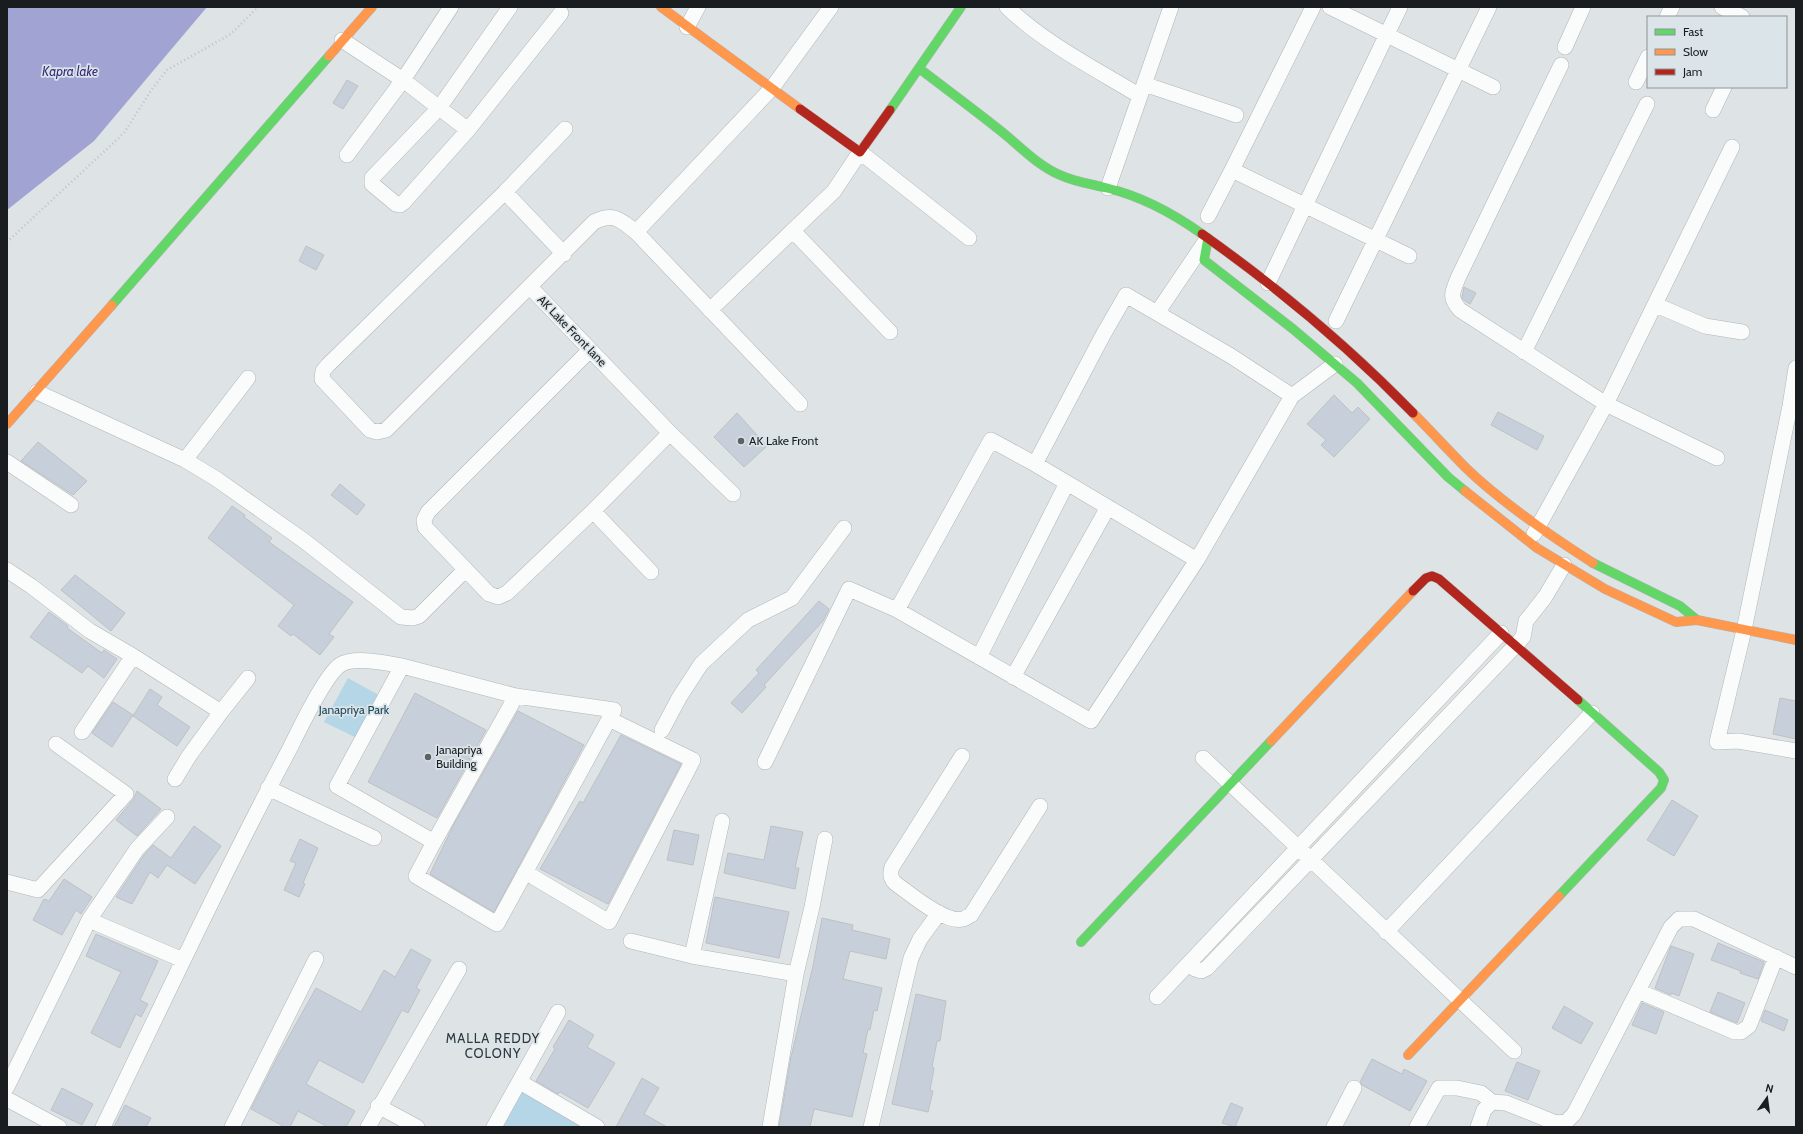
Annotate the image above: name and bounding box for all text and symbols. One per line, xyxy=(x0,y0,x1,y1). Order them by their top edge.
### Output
legend xyxy=(1647,16,1787,88)
text: Fast xyxy=(1683,24,1703,39)
text: Slow xyxy=(1683,44,1708,59)
water label: Kapra lake xyxy=(42,63,98,79)
text: Jam xyxy=(1682,64,1702,79)
street label: AK Lake Front lane xyxy=(535,292,610,369)
place label: AK Lake Front xyxy=(749,433,818,448)
marker: AK Lake Front xyxy=(736,436,746,446)
park label: Janapriya Park xyxy=(318,702,390,717)
place label: Janapriya Building xyxy=(435,742,482,771)
marker: Janapriya Building xyxy=(423,752,433,762)
district label: MALLA REDDY COLONY xyxy=(446,1030,540,1061)
north arrow xyxy=(1747,1078,1787,1118)
text: N xyxy=(1764,1081,1775,1096)

